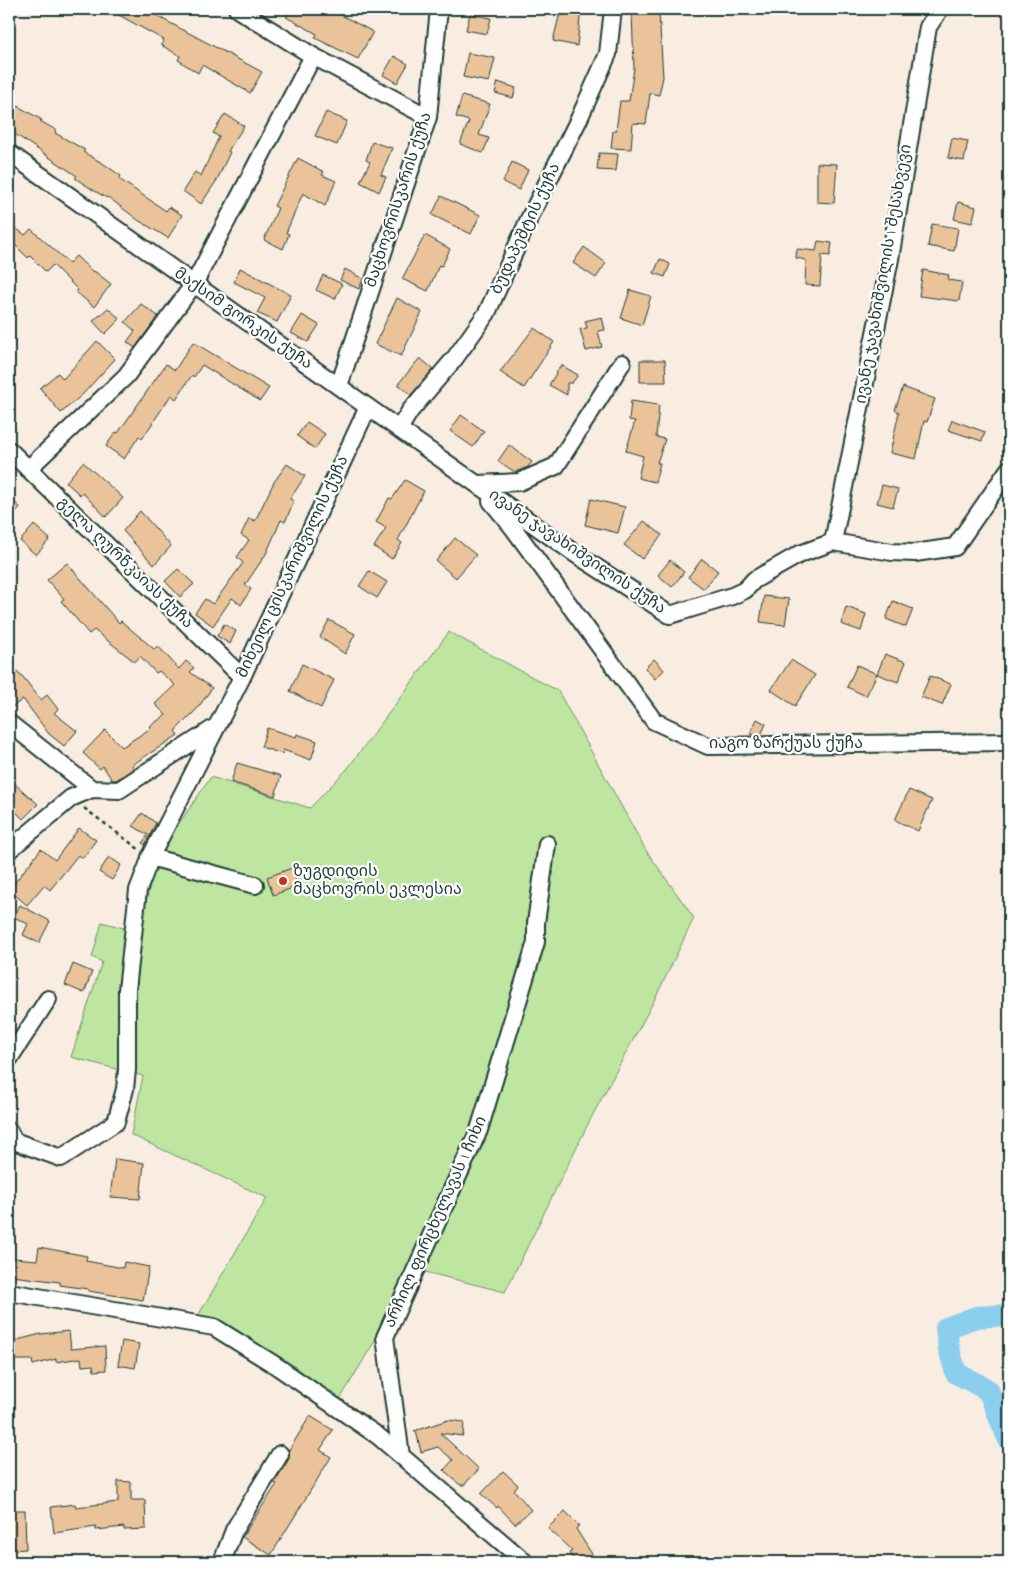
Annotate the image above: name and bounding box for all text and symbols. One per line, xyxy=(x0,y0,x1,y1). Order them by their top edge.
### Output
street label: მაცხოვრისკარის ქუჩა xyxy=(359,109,439,291)
street label: ივანე ჯავახიშვილის I შესახვევი xyxy=(849,142,919,406)
street label: ბუდაპეშტის ქუჩა xyxy=(485,159,567,299)
street label: მაქსიმ გორკის ქუჩა xyxy=(169,262,317,376)
street label: მიხეილ ცისკარიშვილის ქუჩა xyxy=(231,452,355,682)
street label: ივანე ჯავახიშვილის ქუჩა xyxy=(484,484,670,620)
street label: გელა ღურწკაიას ქუჩა xyxy=(52,491,198,635)
street label: იაგო ზარქუას ქუჩა xyxy=(709,732,863,756)
place label: ზუგდიდის მაცხოვრის ეკლესია xyxy=(293,860,462,902)
marker: ზუგდიდის მაცხოვრის ეკლესია xyxy=(277,875,289,887)
street label: არჩილ ფირცხელავას I ჩიხი xyxy=(378,1112,494,1332)

